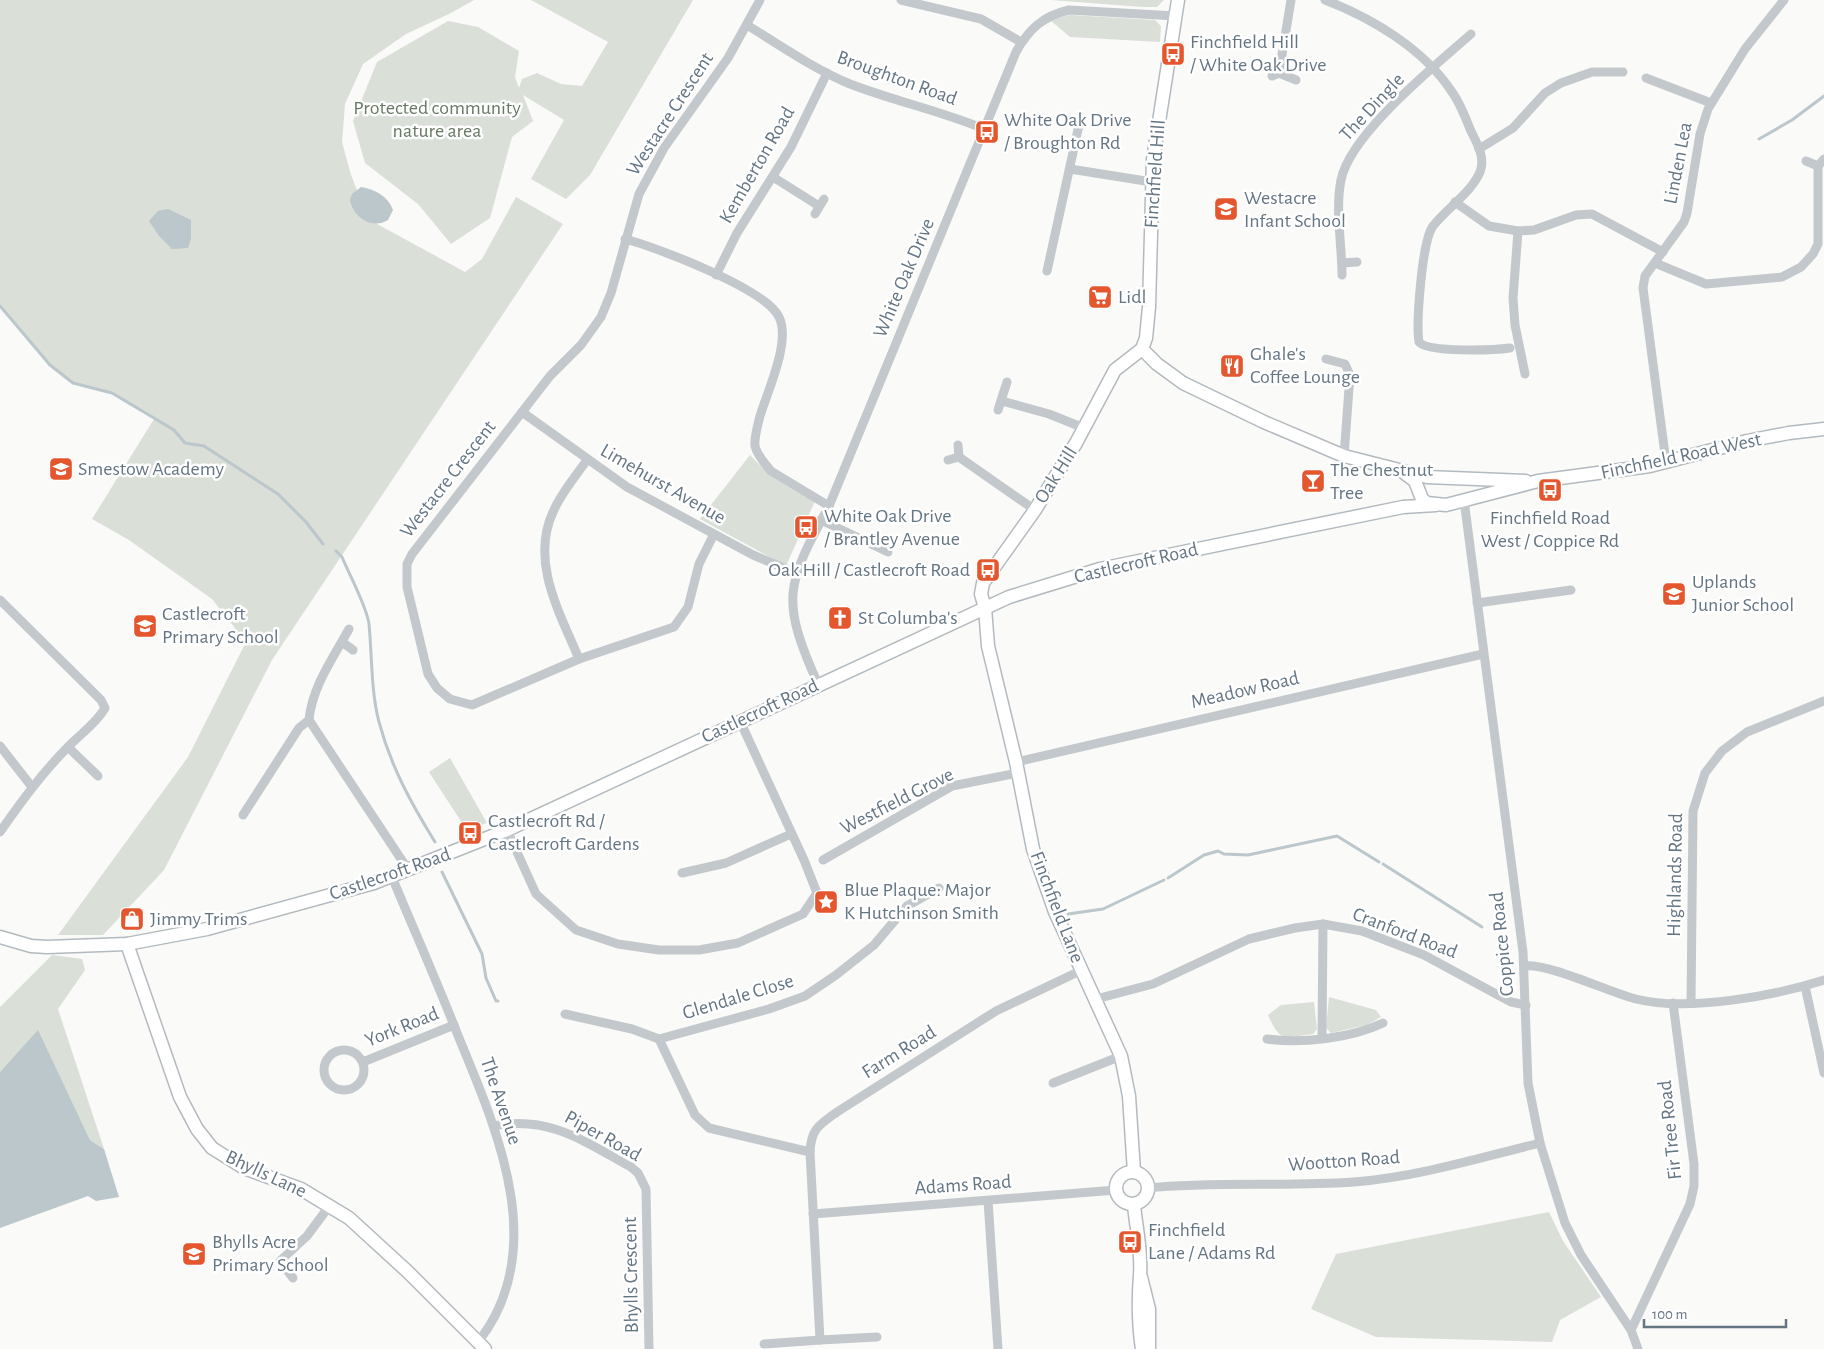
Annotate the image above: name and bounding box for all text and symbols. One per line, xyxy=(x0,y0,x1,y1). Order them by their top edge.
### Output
place label: Finchfield Hill / White Oak Drive xyxy=(1190,32,1327,75)
bus stop icon: Finchfield Hill / White Oak Drive xyxy=(1160,41,1186,67)
street label: Broughton Road xyxy=(834,47,960,109)
street label: Westacre Crescent xyxy=(623,48,717,179)
street label: The Dingle xyxy=(1336,69,1408,145)
park label: Protected community nature area xyxy=(353,98,521,141)
street label: Kemberton Road xyxy=(716,103,798,227)
place label: White Oak Drive / Broughton Rd xyxy=(1004,110,1131,153)
bus stop icon: White Oak Drive / Broughton Rd xyxy=(974,119,1000,145)
street label: Finchfield Hill xyxy=(1141,119,1169,229)
street label: Linden Lea xyxy=(1660,120,1696,206)
place label: Westacre Infant School xyxy=(1244,188,1346,231)
school or university icon: Westacre Infant School xyxy=(1213,196,1239,222)
street label: White Oak Drive xyxy=(870,215,938,341)
supermarket icon: Lidl xyxy=(1087,284,1113,310)
place label: Lidl xyxy=(1118,287,1146,307)
place label: Ghale's Coffee Lounge xyxy=(1250,344,1360,387)
restaurant icon: Ghale's Coffee Lounge xyxy=(1219,353,1245,379)
street label: Westacre Crescent xyxy=(396,416,500,541)
street label: Finchfield Road West xyxy=(1599,429,1764,483)
street label: Limehurst Avenue xyxy=(597,440,729,528)
street label: Oak Hill xyxy=(1031,443,1081,507)
school or university icon: Smestow Academy xyxy=(48,456,74,482)
place label: Smestow Academy xyxy=(78,459,224,479)
place label: The Chestnut Tree xyxy=(1330,460,1434,503)
bar icon: The Chestnut Tree xyxy=(1300,468,1326,494)
bus stop icon: Finchfield Road West / Coppice Rd xyxy=(1537,477,1563,503)
place label: White Oak Drive / Brantley Avenue xyxy=(824,506,960,549)
place label: Finchfield Road West / Coppice Rd xyxy=(1481,508,1619,551)
bus stop icon: White Oak Drive / Brantley Avenue xyxy=(793,514,819,540)
street label: Castlecroft Road xyxy=(1072,539,1200,587)
bus stop icon: Oak Hill / Castlecroft Road xyxy=(975,557,1001,583)
place label: Oak Hill / Castlecroft Road xyxy=(768,560,970,580)
place label: Uplands Junior School xyxy=(1692,572,1794,615)
school or university icon: Uplands Junior School xyxy=(1661,581,1687,607)
place label: Castlecroft Primary School xyxy=(162,604,279,647)
church icon: St Columba's xyxy=(827,605,853,631)
place label: St Columba's xyxy=(858,608,958,628)
school or university icon: Castlecroft Primary School xyxy=(132,613,158,639)
street label: Meadow Road xyxy=(1189,668,1301,712)
street label: Castlecroft Road xyxy=(698,675,822,747)
street label: Westfield Grove xyxy=(837,764,957,838)
place label: Castlecroft Rd / Castlecroft Gardens xyxy=(488,811,639,854)
street label: Highlands Road xyxy=(1664,813,1686,937)
bus stop icon: Castlecroft Rd / Castlecroft Gardens xyxy=(457,820,483,846)
street label: Castlecroft Road xyxy=(327,844,453,904)
street label: Finchfield Lane xyxy=(1027,849,1087,965)
place label: Blue Plaque: Major K Hutchinson Smith xyxy=(844,880,999,923)
place icon: Blue Plaque: Major K Hutchinson Smith xyxy=(813,889,839,915)
street label: Coppice Road xyxy=(1487,891,1517,997)
street label: Cranford Road xyxy=(1350,904,1460,962)
shop icon: Jimmy Trims xyxy=(119,906,145,932)
place label: Jimmy Trims xyxy=(150,909,248,929)
street label: Glendale Close xyxy=(680,971,796,1023)
street label: York Road xyxy=(362,1003,442,1051)
street label: Farm Road xyxy=(859,1022,939,1082)
street label: The Avenue xyxy=(477,1055,525,1147)
street label: Fir Tree Road xyxy=(1655,1079,1685,1181)
street label: Piper Road xyxy=(561,1107,645,1165)
street label: Bhylls Lane xyxy=(222,1147,310,1201)
street label: Wootton Road xyxy=(1287,1147,1401,1175)
street label: Adams Road xyxy=(914,1172,1012,1198)
street label: Bhylls Crescent xyxy=(620,1216,642,1333)
place label: Finchfield Lane / Adams Rd xyxy=(1148,1220,1275,1263)
bus stop icon: Finchfield Lane / Adams Rd xyxy=(1117,1229,1143,1255)
place label: Bhylls Acre Primary School xyxy=(212,1232,329,1275)
school or university icon: Bhylls Acre Primary School xyxy=(181,1241,207,1267)
scale bar xyxy=(1644,1296,1786,1328)
text: 100 m xyxy=(1652,1307,1687,1322)

